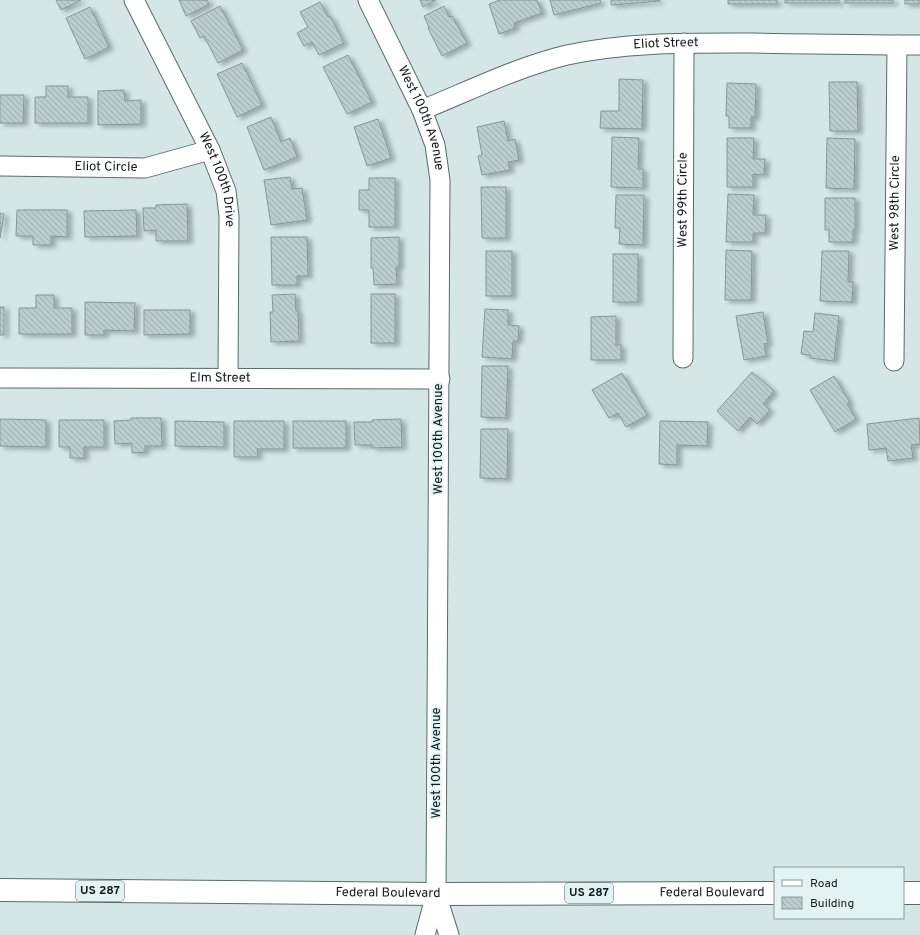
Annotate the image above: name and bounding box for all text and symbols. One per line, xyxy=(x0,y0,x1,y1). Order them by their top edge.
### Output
street label: Eliot Street xyxy=(633,35,699,54)
street label: West 100th Avenue xyxy=(394,63,447,171)
street label: West 100th Drive xyxy=(194,130,237,227)
street label: West 99th Circle xyxy=(675,152,692,248)
street label: West 98th Circle xyxy=(887,155,904,251)
street label: Eliot Circle xyxy=(74,159,138,176)
street label: Elm Street xyxy=(189,370,251,387)
street label: West 100th Avenue xyxy=(431,384,447,494)
street label: West 100th Avenue xyxy=(429,708,445,818)
legend xyxy=(774,867,904,919)
text: Road xyxy=(810,876,838,892)
road number: US 287 xyxy=(76,881,124,901)
road number: US 287 xyxy=(565,883,613,903)
street label: Federal Boulevard xyxy=(335,885,440,902)
street label: Federal Boulevard xyxy=(659,885,764,901)
text: Building xyxy=(810,896,854,912)

